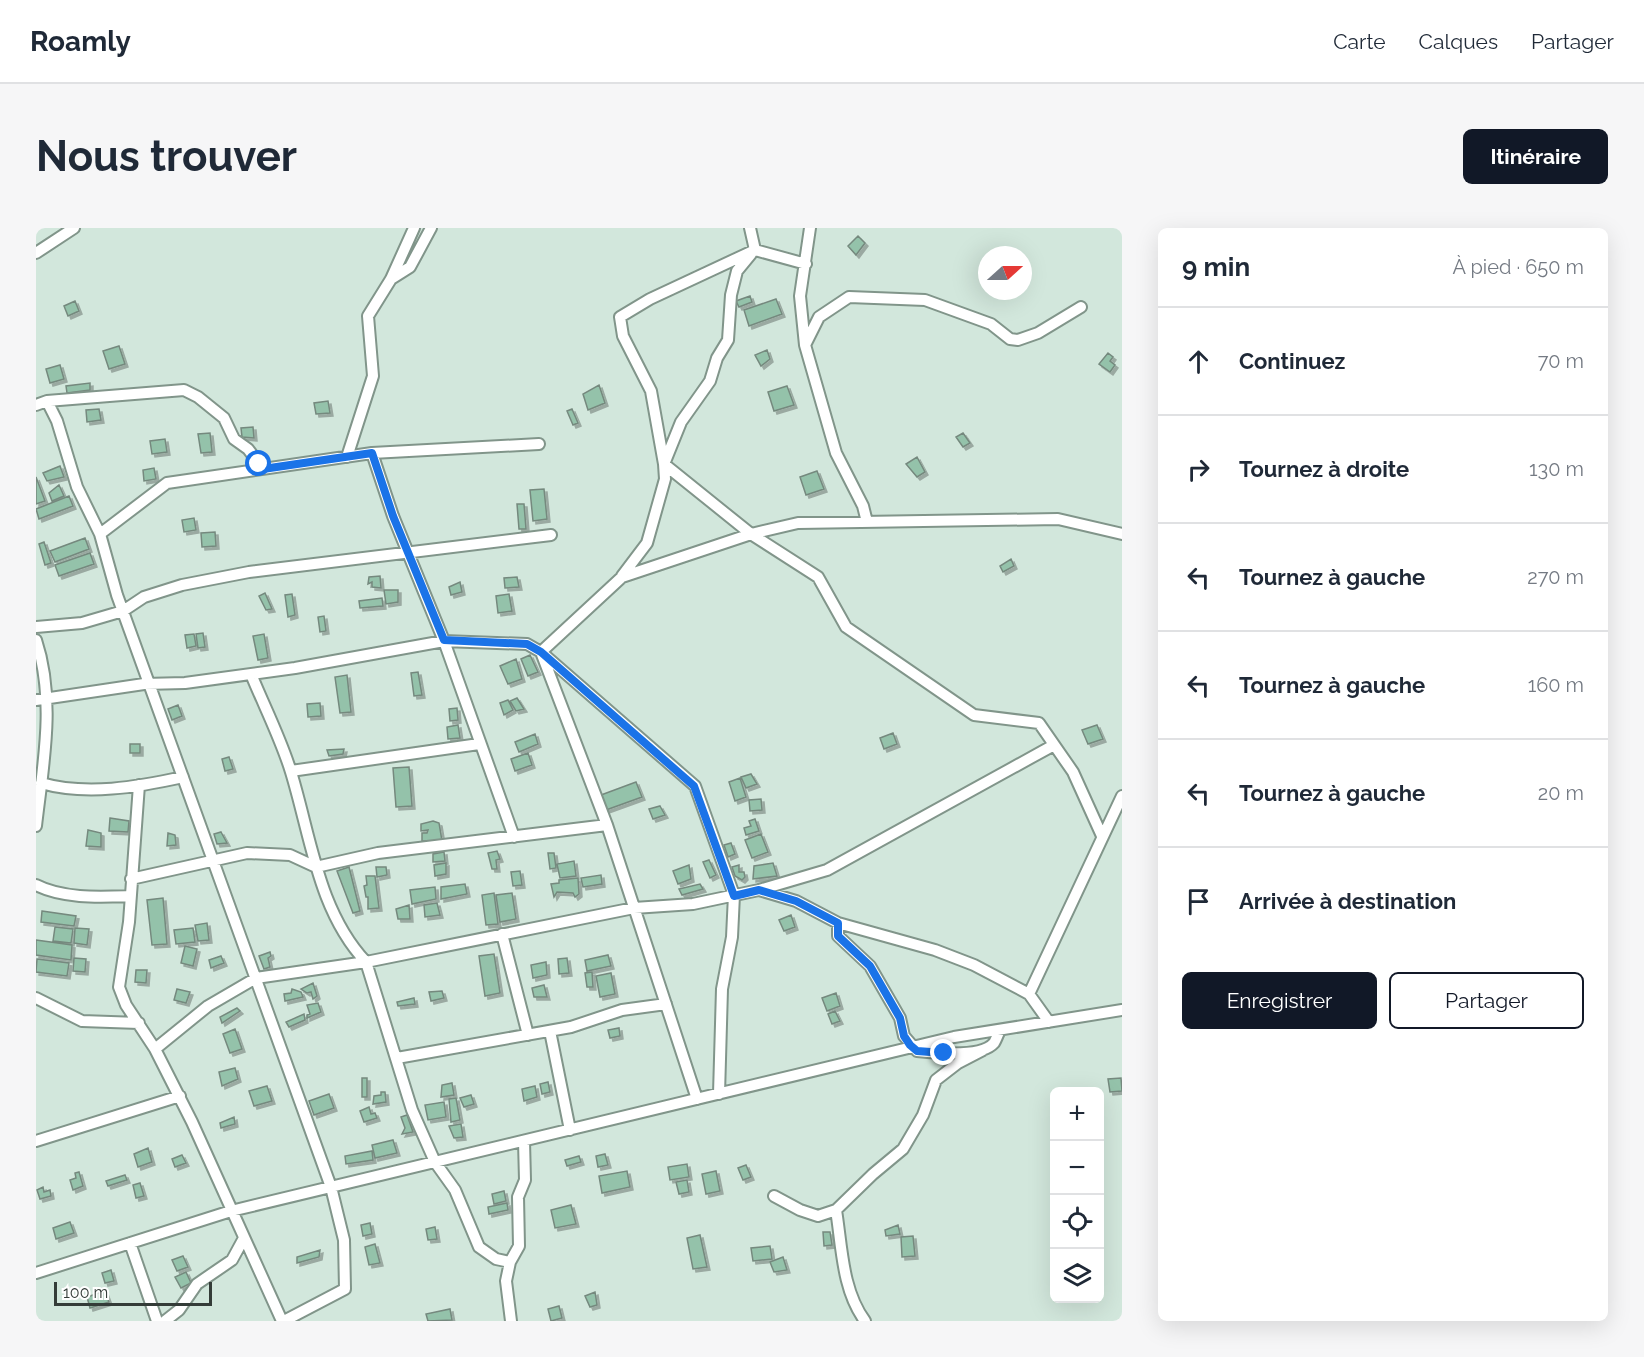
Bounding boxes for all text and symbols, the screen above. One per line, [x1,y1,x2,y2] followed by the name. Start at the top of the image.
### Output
[30,25,131,58] text: Roamly
[1333,29,1386,54] text: Carte
[1419,29,1498,54] text: Calques
[1531,29,1614,54] text: Partager
[1463,129,1608,184] button: Itinéraire
[36,132,297,181] text: Nous trouver
[978,246,1032,300] north arrow
[1182,252,1250,282] text: 9 min
[1452,255,1584,279] text: À pied · 650 m
[1182,345,1215,378] icon: ahead
[1239,348,1345,374] text: Continuez
[1538,349,1584,373] text: 70 m
[245,450,271,476] route start
[1182,453,1215,486] icon: right
[1239,456,1409,482] text: Tournez à droite
[1529,457,1584,481] text: 130 m
[1182,561,1215,594] icon: left
[1239,564,1425,590] text: Tournez à gauche
[1527,565,1584,589] text: 270 m
[1182,669,1215,702] icon: left
[1239,672,1425,698] text: Tournez à gauche
[1528,673,1584,697] text: 160 m
[1182,777,1215,810] icon: left
[1239,780,1425,806] text: Tournez à gauche
[1538,781,1584,805] text: 20 m
[1182,885,1215,918] icon: arrive
[1239,888,1456,914] text: Arrivée à destination
[1182,972,1377,1029] button: Enregistrer
[1389,972,1584,1029] button: Partager
[930,1039,956,1065] route end
[1050,1087,1104,1303] map controls
[1050,1087,1104,1141] button: +
[1050,1141,1104,1195] button: −
[1050,1195,1104,1249] button: locate
[1050,1249,1104,1303] button: layers
[54,1279,212,1306] scale bar
[63,1283,108,1302] text: 100 m

